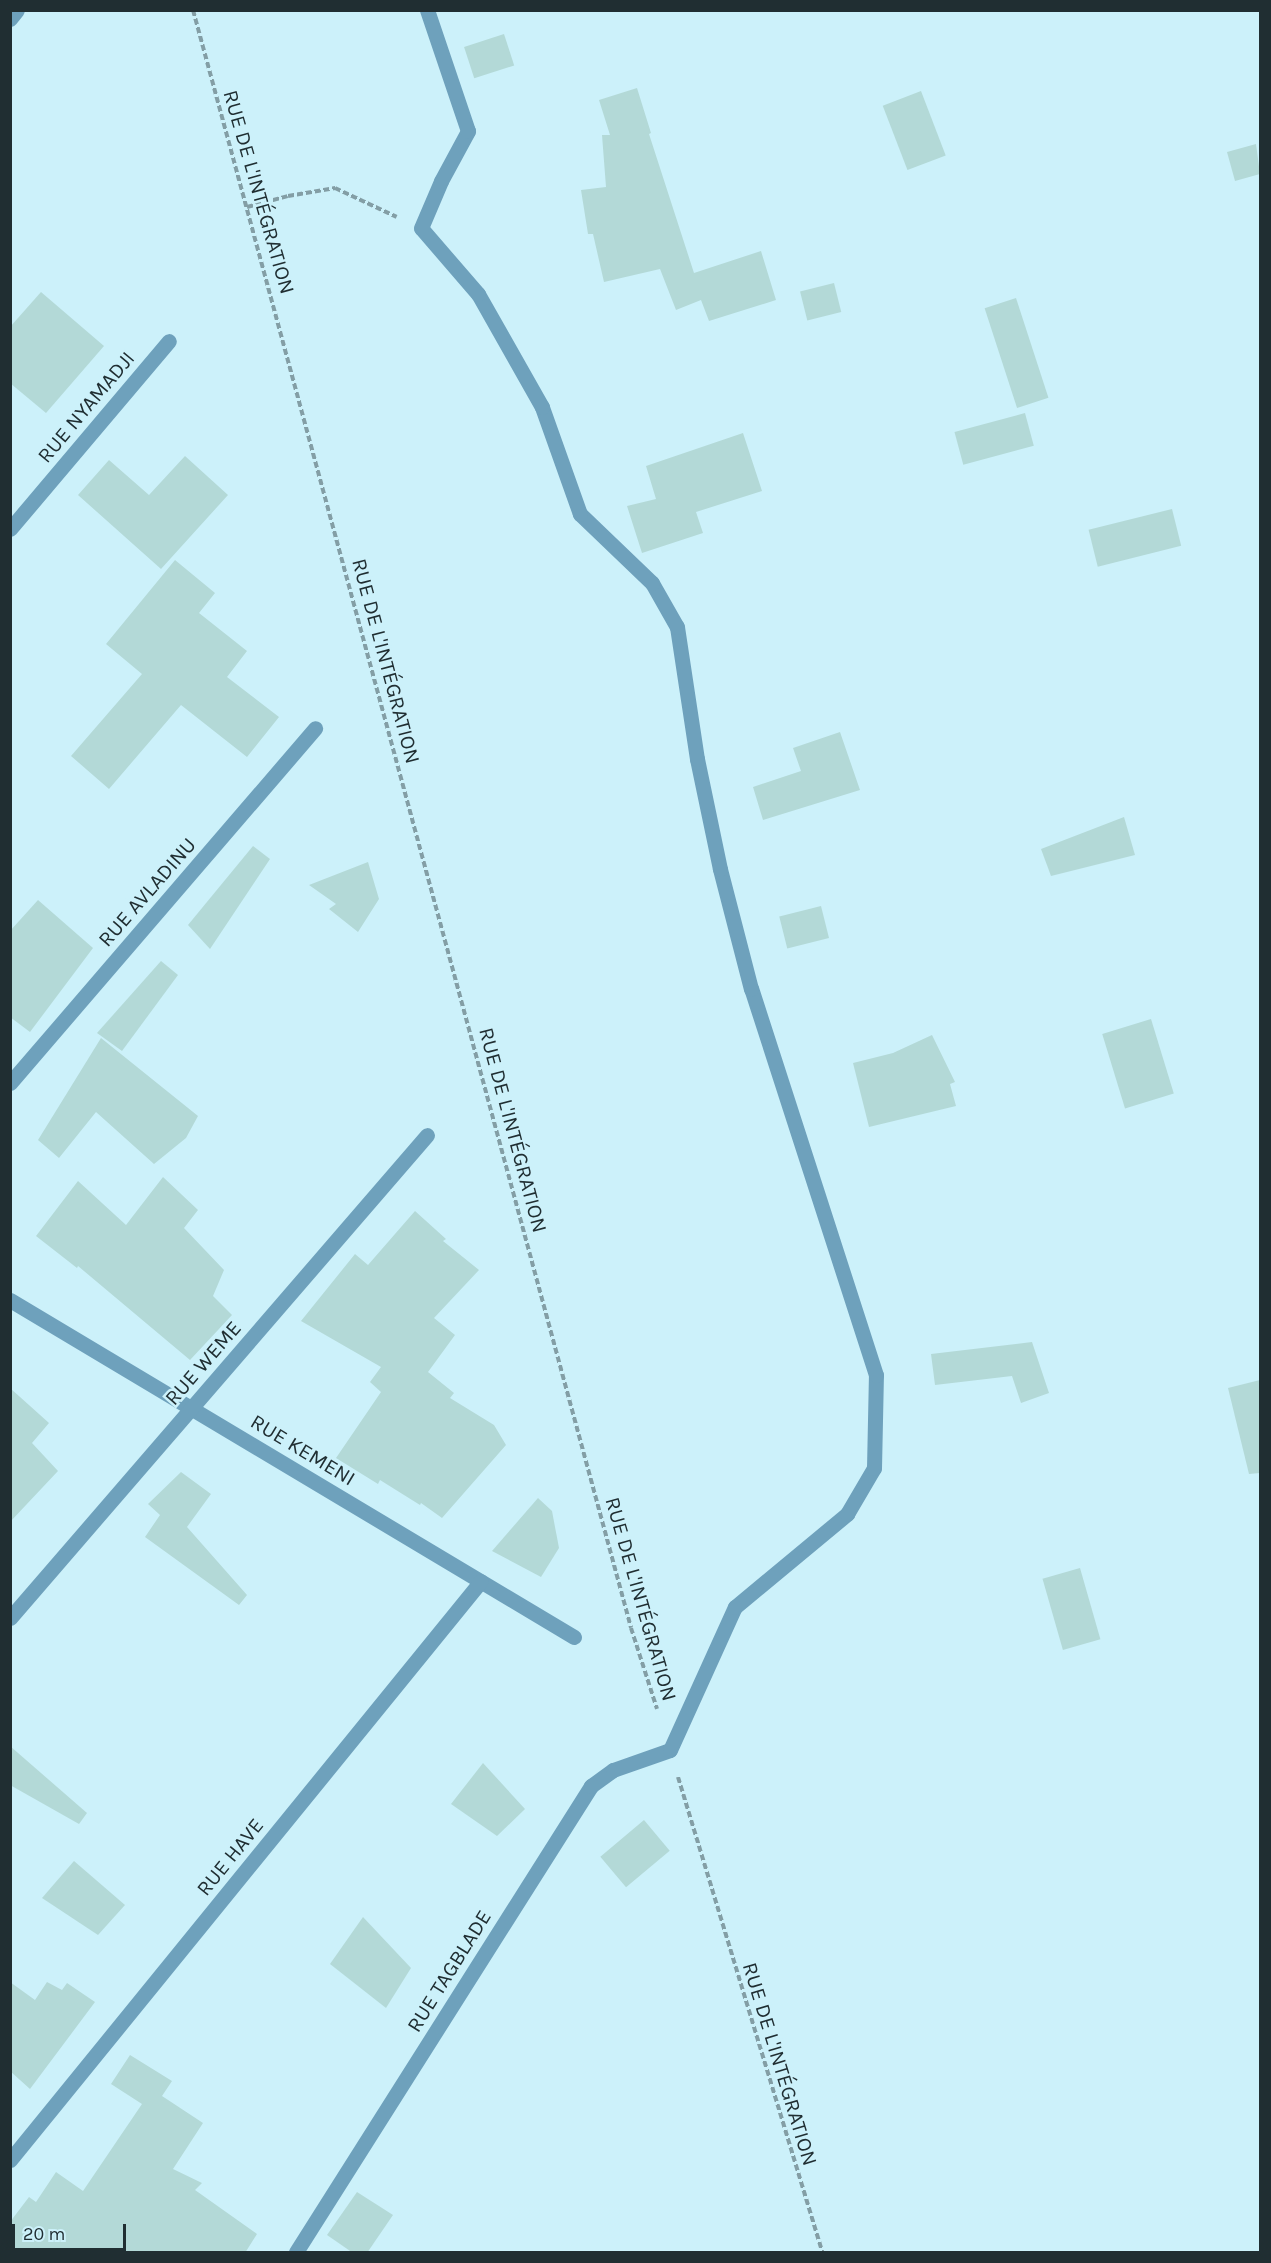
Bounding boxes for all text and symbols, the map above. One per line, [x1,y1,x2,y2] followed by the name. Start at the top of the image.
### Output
[218,87,300,297] street label: RUE DE L'INTÉGRATION
[32,346,140,468] street label: RUE NYAMADJI
[347,556,425,766] street label: RUE DE L'INTÉGRATION
[93,832,201,952] street label: RUE AVLADINU
[474,1025,552,1235] street label: RUE DE L'INTÉGRATION
[160,1316,246,1410] street label: RUE WEME
[246,1409,360,1491] street label: RUE KEMENI
[600,1494,682,1704] street label: RUE DE L'INTÉGRATION
[191,1813,269,1901] street label: RUE HAVE
[401,1905,497,2037] street label: RUE TAGBLADE
[737,1959,823,2169] street label: RUE DE L'INTÉGRATION
[15,2212,129,2250] scale bar
[23,2223,65,2245] text: 20 m

